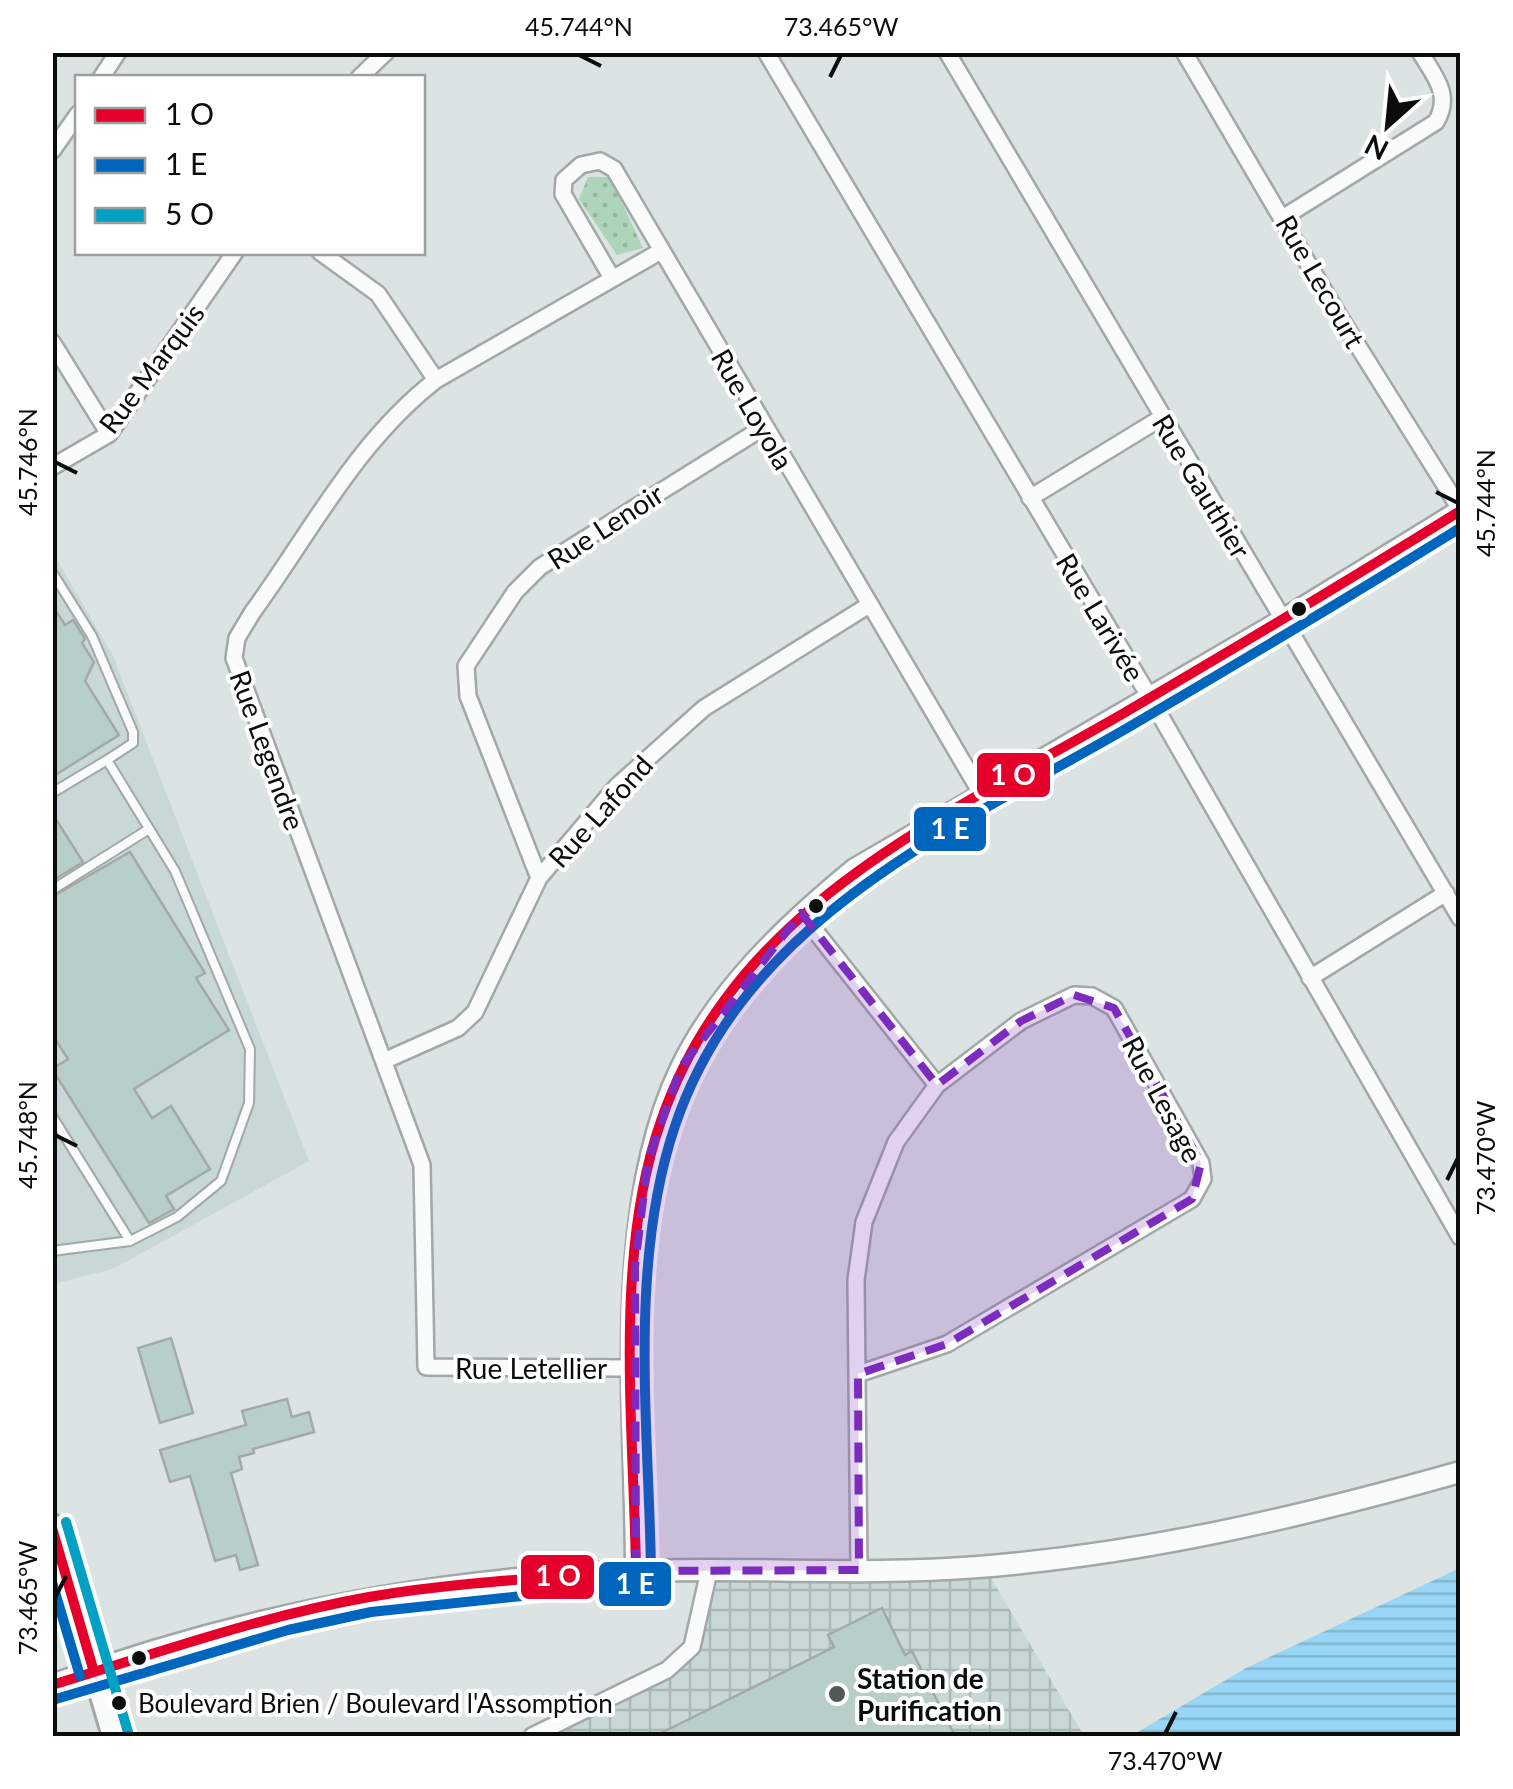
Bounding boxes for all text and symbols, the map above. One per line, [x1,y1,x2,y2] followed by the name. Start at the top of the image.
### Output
[525,11,633,41] text: 45.744°N
[784,11,898,41] text: 73.465°W
[75,75,425,255] legend
[1338,75,1438,175] north arrow
[165,95,214,131] text: 1 O
[1359,128,1394,168] text: N
[165,145,207,181] text: 1 E
[165,195,214,231] text: 5 O
[1269,209,1373,353] street label: Rue Lecourt
[91,296,211,440] street label: Rue Marquis
[705,343,801,475] street label: Rue Loyola
[12,408,42,516] text: 45.746°N
[1146,408,1258,564] street label: Rue Gauthier
[1470,449,1500,557] text: 45.744°N
[541,476,669,576] street label: Rue Lenoir
[1050,547,1152,687] street label: Rue Larivée
[1289,599,1309,619] unlabelled marker
[223,665,313,835] street label: Rue Legendre
[541,748,659,874] street label: Rue Lafond
[975,751,1052,799] line badge: 1 O
[990,757,1036,791] text: 1 O
[912,805,988,853] line badge: 1 E
[930,811,970,845] text: 1 E
[806,896,826,916] unlabelled marker
[1116,1030,1210,1168] street label: Rue Lesage
[12,1081,42,1189] text: 45.748°N
[1470,1101,1500,1215] text: 73.470°W
[455,1351,607,1385] street label: Rue Letellier
[12,1541,42,1655] text: 73.465°W
[519,1553,596,1601] line badge: 1 O
[535,1558,581,1592] text: 1 O
[597,1560,673,1608] line badge: 1 E
[615,1566,655,1600] text: 1 E
[129,1648,149,1668] unlabelled marker
[857,1661,1002,1727] place label: Station de Purification
[826,1683,848,1705] marker: Station de Purification
[138,1687,613,1719] place label: Boulevard Brien / Boulevard l'Assomption
[109,1693,129,1713] marker: Boulevard Brien / Boulevard l'Assomption
[1108,1745,1222,1775] text: 73.470°W

